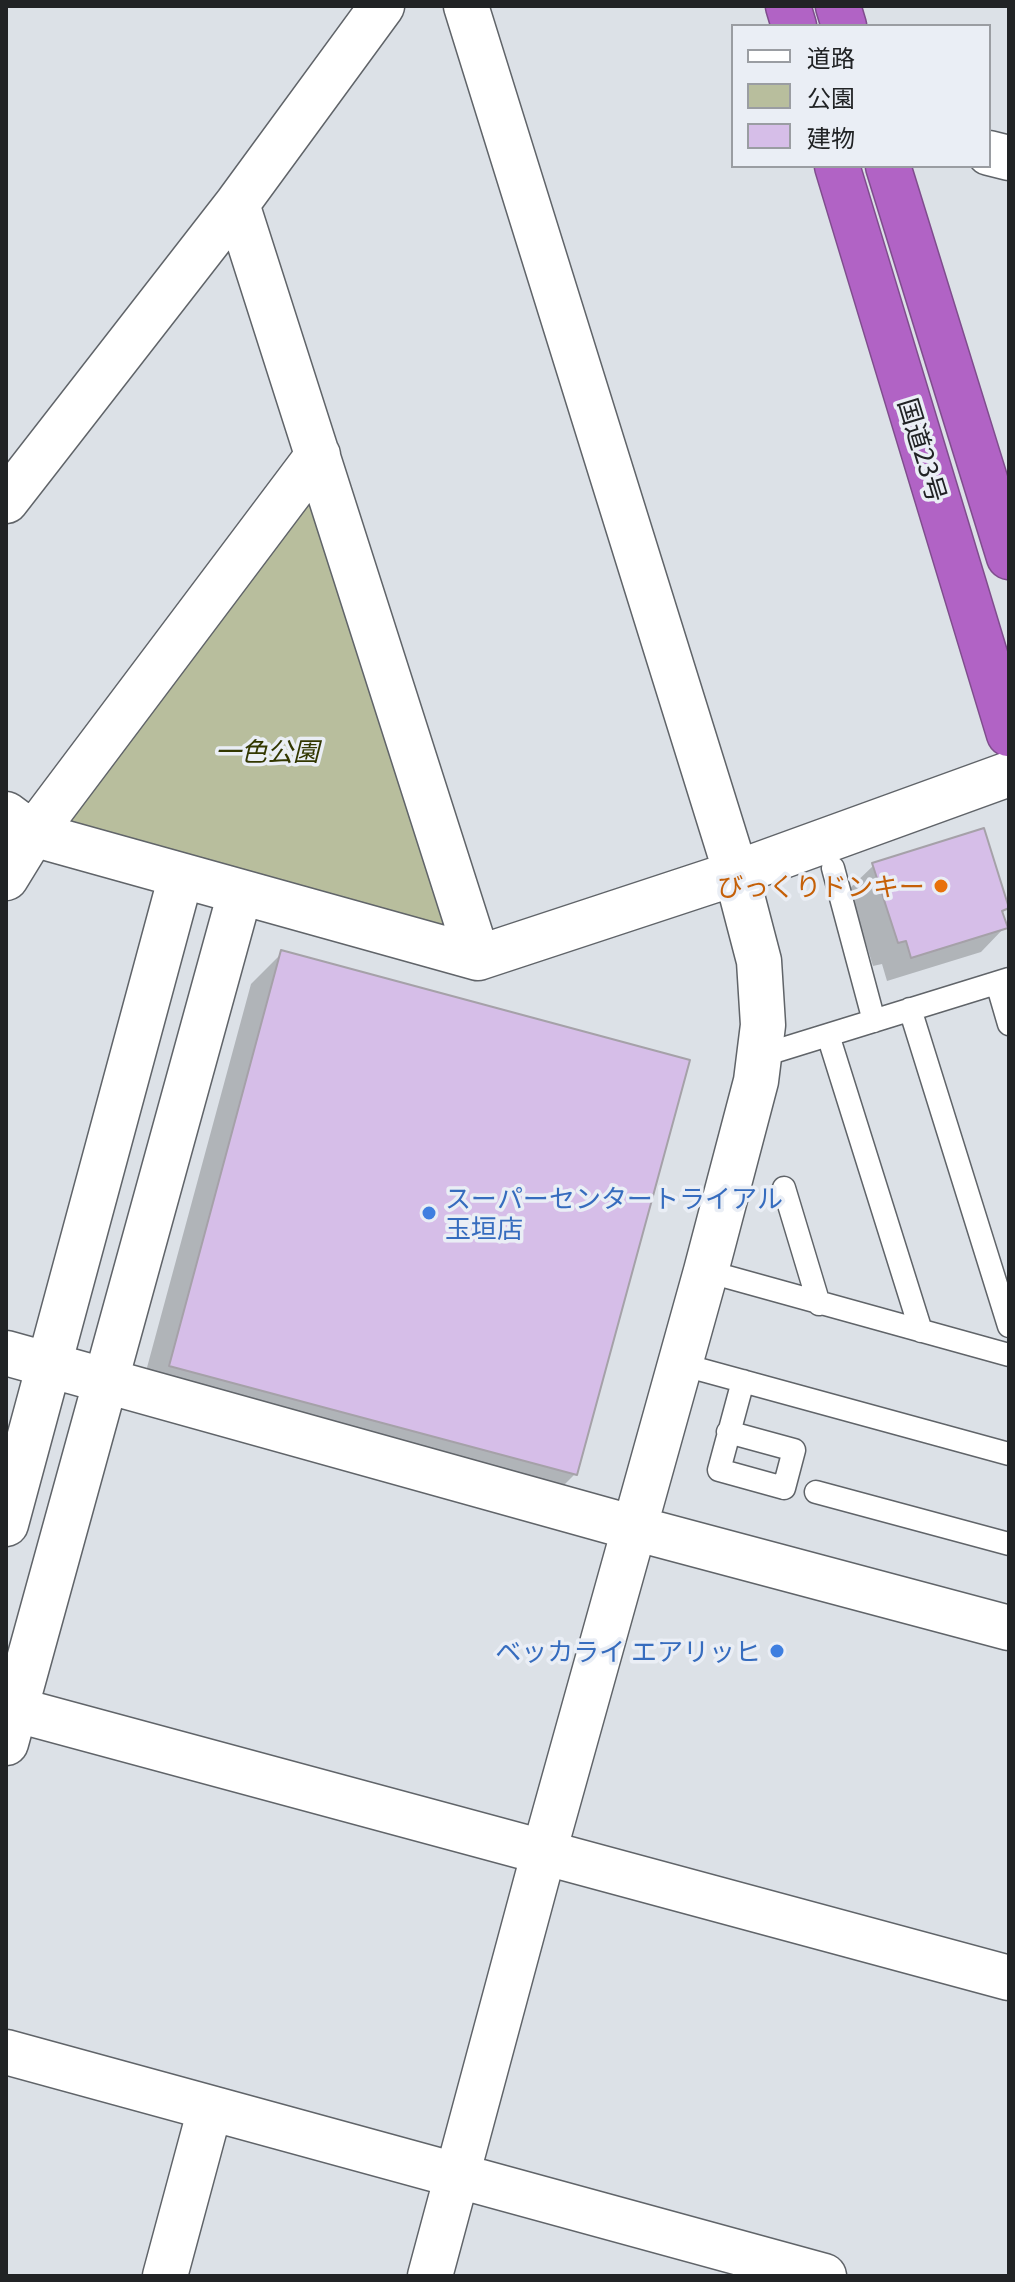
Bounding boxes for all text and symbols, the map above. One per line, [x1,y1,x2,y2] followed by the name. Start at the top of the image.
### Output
[731,24,991,168] legend
[807,39,855,74] text: 道路
[807,79,855,114] text: 公園
[807,119,855,154] text: 建物
[892,394,954,506] street label: 国道23号
[215,735,319,767] park label: 一色公園
[717,870,925,902] place label: びっくりドンキー
[932,877,950,895] marker: びっくりドンキー
[445,1182,783,1244] place label: スーパーセンタートライアル 玉垣店
[420,1204,438,1222] marker: スーパーセンタートライアル 玉垣店
[495,1635,761,1667] place label: ベッカライ エアリッヒ
[768,1642,786,1660] marker: ベッカライ エアリッヒ

